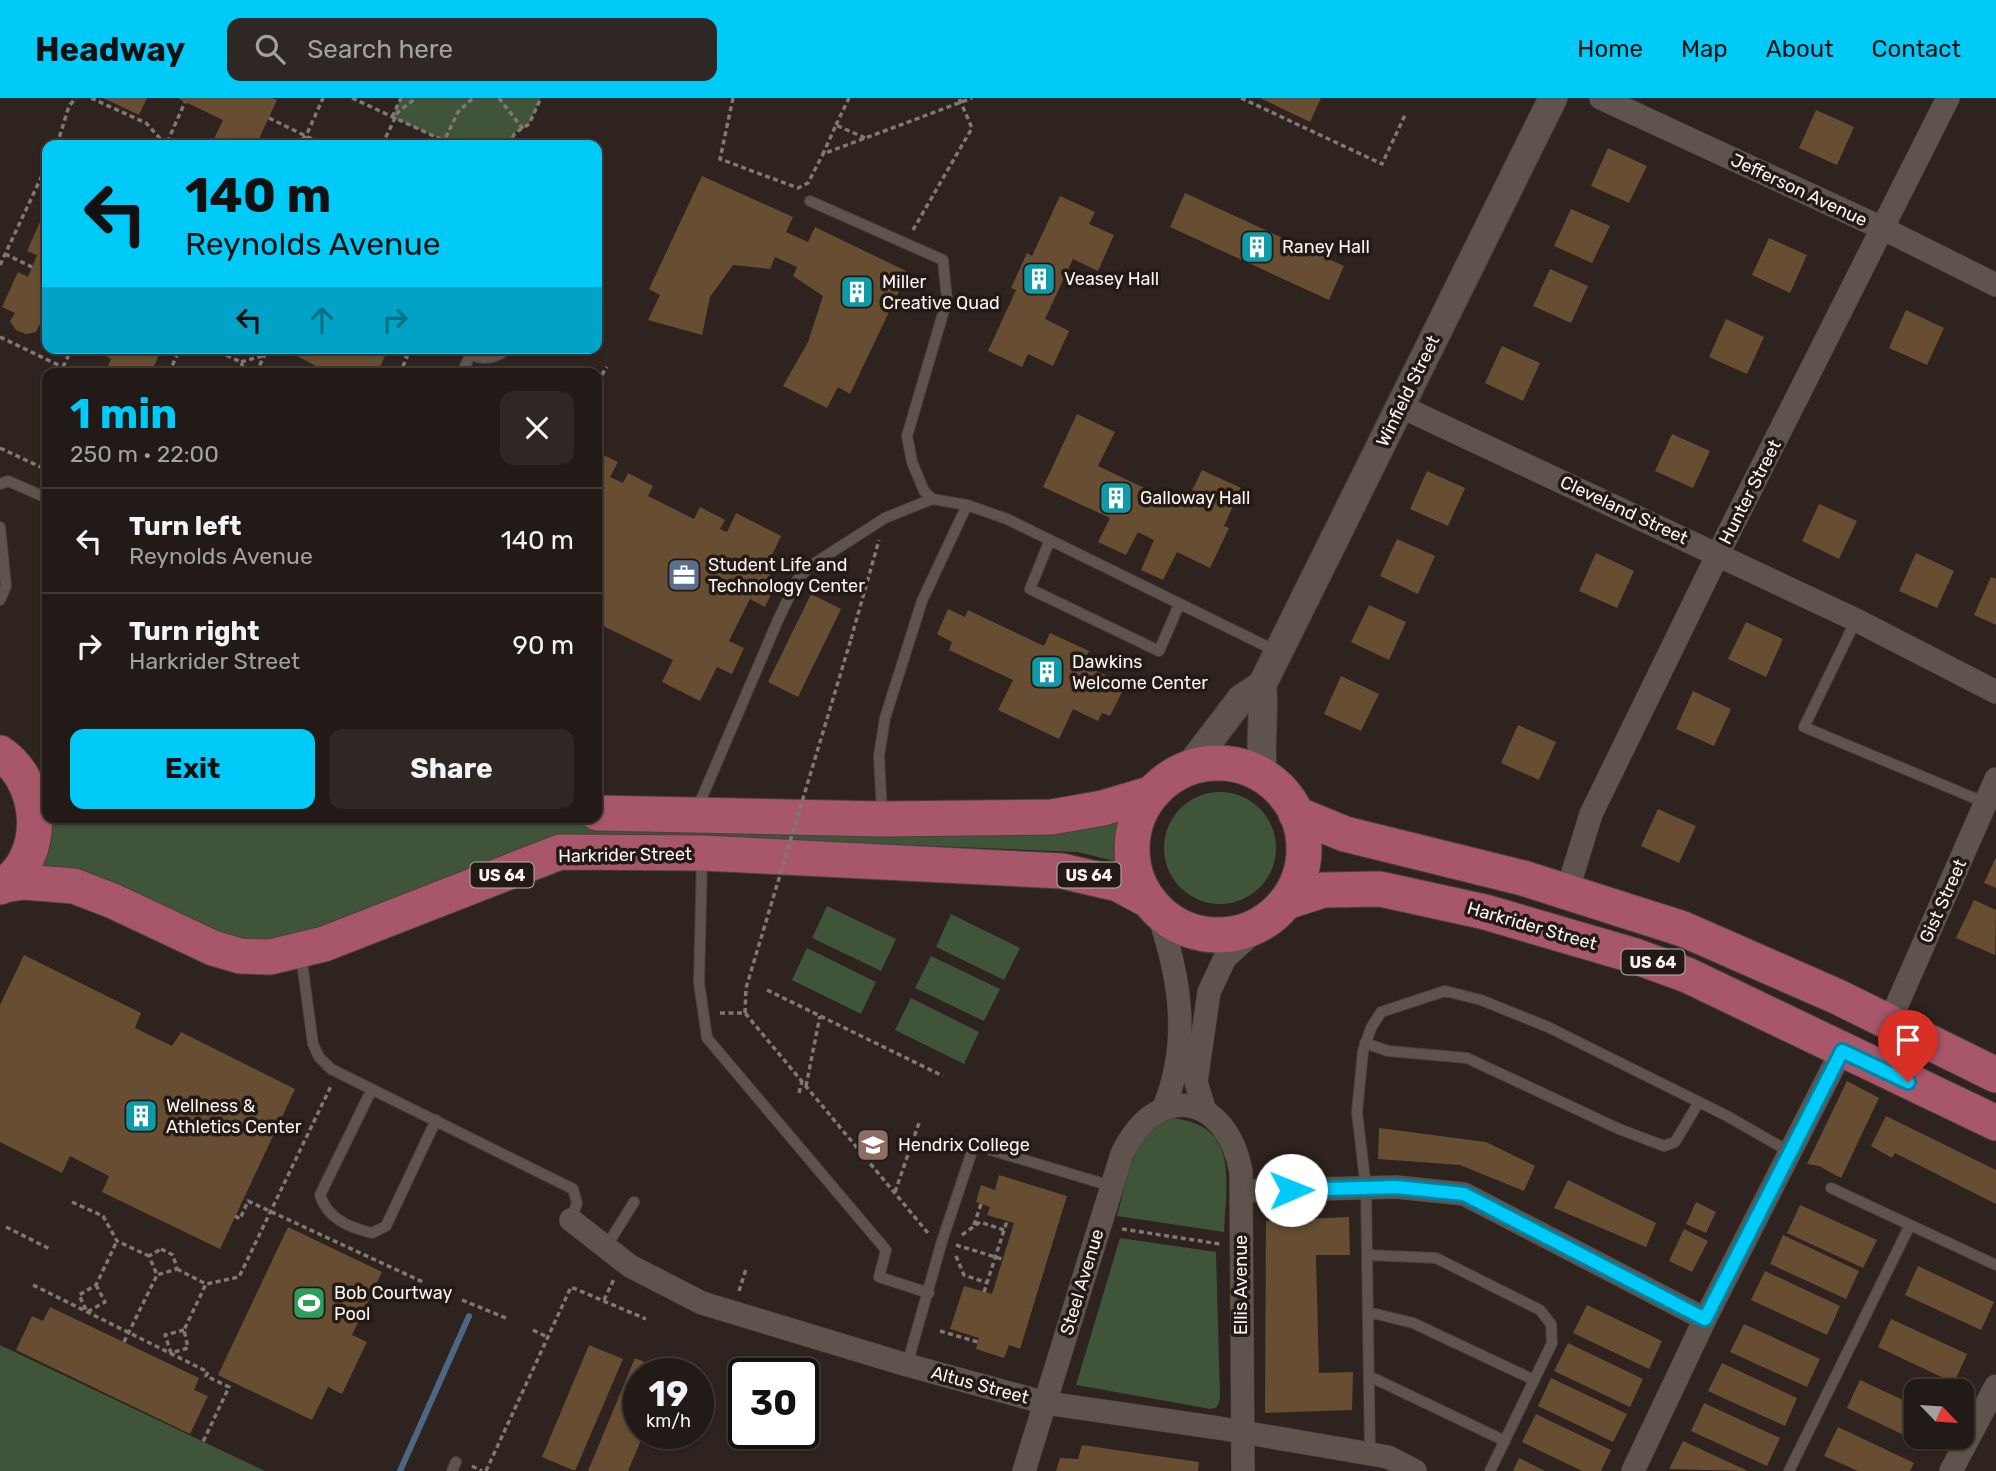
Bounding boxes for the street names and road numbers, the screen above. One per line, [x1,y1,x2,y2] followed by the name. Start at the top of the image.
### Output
[1727,149,1871,231] street label: Jefferson Avenue
[1372,332,1444,450] street label: Winfield Street
[1714,436,1786,548] street label: Hunter Street
[1557,471,1691,549] street label: Cleveland Street
[558,843,692,867] street label: Harkrider Street
[1915,856,1971,946] street label: Gist Street
[470,862,534,888] road number: US 64
[1058,862,1120,888] road number: US 64
[1465,897,1599,955] street label: Harkrider Street
[1622,950,1684,974] road number: US 64
[1055,1226,1109,1338] street label: Steel Avenue
[1230,1235,1252,1335] street label: Ellis Avenue
[929,1361,1031,1409] street label: Altus Street

